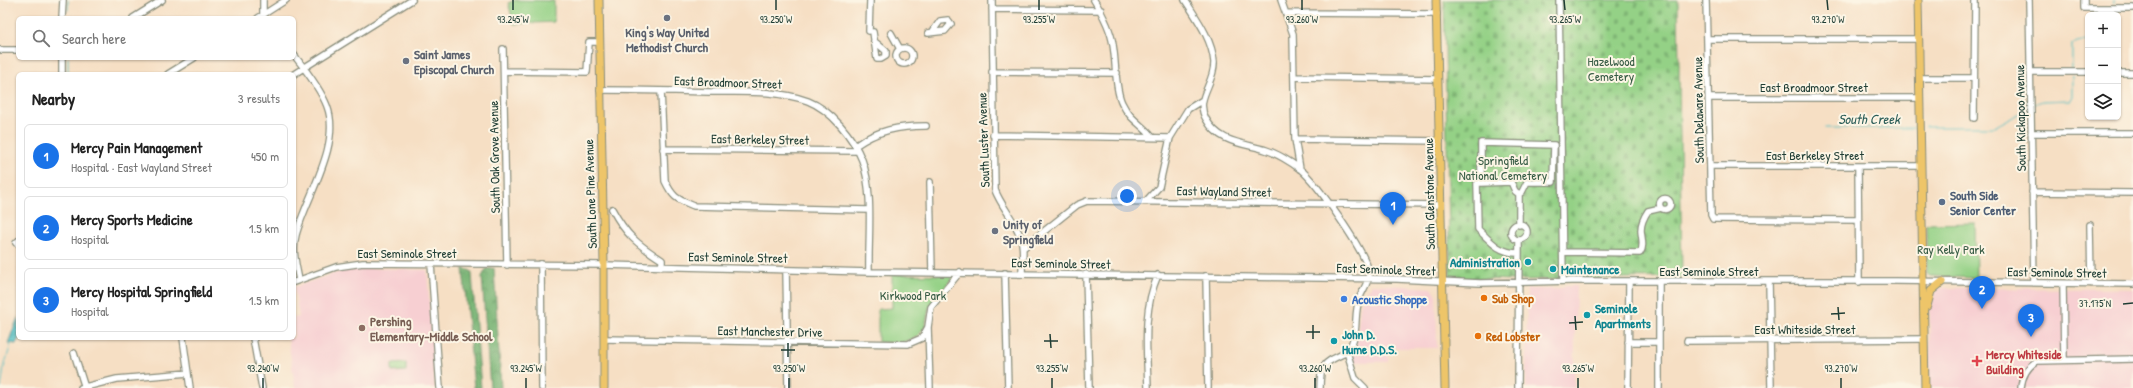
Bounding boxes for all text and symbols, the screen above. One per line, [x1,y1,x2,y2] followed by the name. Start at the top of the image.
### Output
[2085,12,2121,120] map controls
[2085,12,2121,48] button: +
[497,13,530,26] text: 93.245°W
[662,13,672,23] marker: King's Way United Methodist Church
[760,13,793,26] text: 93.250°W
[1023,13,1056,26] text: 93.255°W
[1286,13,1319,26] text: 93.260°W
[1549,13,1582,26] text: 93.265°W
[1812,13,1845,26] text: 93.270°W
[16,16,296,60] search box
[625,23,710,56] place label: King's Way United Methodist Church
[30,27,52,49] icon: search
[62,28,126,49] text: Search here
[414,45,494,79] place label: Saint James Episcopal Church
[2085,48,2121,84] button: −
[1588,52,1635,85] park label: Hazelwood Cemetery
[401,56,411,66] marker: Saint James Episcopal Church
[1688,57,1708,163] street label: South Delaware Avenue
[2010,65,2030,171] street label: South Kickapoo Avenue
[674,71,783,93] street label: East Broadmoor Street
[1760,78,1868,96] street label: East Broadmoor Street
[2085,84,2121,120] button: layers
[32,87,75,110] text: Nearby
[238,89,280,107] text: 3 results
[972,92,994,188] street label: South Luster Avenue
[484,100,504,214] street label: South Oak Grove Avenue
[1838,109,1901,128] water label: South Creek
[711,129,810,149] street label: East Berkeley Street
[71,137,202,158] text: Mercy Pain Management
[1419,138,1439,250] street label: South Glenstone Avenue
[579,139,601,249] street label: South Lone Pine Avenue
[1766,146,1865,164] street label: East Berkeley Street
[44,147,48,165] text: 1
[251,147,279,165] text: 450 m
[1459,151,1548,184] park label: Springfield National Cemetery
[71,158,212,176] text: Hospital · East Wayland Street
[1177,181,1272,201] street label: East Wayland Street
[1117,186,1137,206] your location
[1950,186,2017,219] place label: South Side Senior Center
[1380,192,1406,225] pin: 1
[1937,197,1947,207] marker: South Side Senior Center
[71,209,193,230] text: Mercy Sports Medicine
[1003,215,1054,249] place label: Unity of Springfield
[43,219,49,237] text: 2
[249,219,279,237] text: 1.5 km
[990,226,1000,236] marker: Unity of Springfield
[71,230,109,248] text: Hospital
[1917,240,1985,258] park label: Ray Kelly Park
[357,244,457,262] street label: East Seminole Street
[688,247,788,267] street label: East Seminole Street
[1011,253,1111,273] street label: East Seminole Street
[1450,253,1520,271] place label: Administration
[1523,257,1533,267] marker: Administration
[1336,258,1436,280] street label: East Seminole Street
[1561,260,1620,278] place label: Maintenance
[1659,262,1759,280] street label: East Seminole Street
[2007,262,2107,282] street label: East Seminole Street
[1548,264,1558,274] marker: Maintenance
[1969,276,1995,309] pin: 2
[71,281,212,302] text: Mercy Hospital Springfield
[880,286,947,304] park label: Kirkwood Park
[1492,289,1534,308] place label: Sub Shop
[1352,290,1428,309] place label: Acoustic Shoppe
[43,291,49,309] text: 3
[249,291,279,309] text: 1.5 km
[1479,293,1489,303] marker: Sub Shop
[1339,294,1349,304] marker: Acoustic Shoppe
[2079,297,2111,310] text: 37.175°N
[1595,299,1651,333] place label: Seminole Apartments
[71,302,109,320] text: Hospital
[2018,304,2044,337] pin: 3
[1582,310,1592,320] marker: Seminole Apartments
[370,312,493,346] place label: Pershing Elementary-Middle School
[1755,320,1856,338] street label: East Whiteside Street
[717,321,823,341] street label: East Manchester Drive
[357,323,367,333] marker: Pershing Elementary-Middle School
[1342,325,1397,358] place label: John D. Hume D.D.S.
[1486,327,1541,345] place label: Red Lobster
[1473,331,1483,341] marker: Red Lobster
[1329,336,1339,346] marker: John D. Hume D.D.S.
[1986,345,2062,379] place label: Mercy Whiteside Building
[1971,355,1983,367] marker: Mercy Whiteside Building
[247,362,280,375] text: 93.240°W
[510,362,543,375] text: 93.245°W
[773,362,806,375] text: 93.250°W
[1036,362,1069,375] text: 93.255°W
[1299,362,1332,375] text: 93.260°W
[1562,362,1595,375] text: 93.265°W
[1825,362,1858,375] text: 93.270°W

